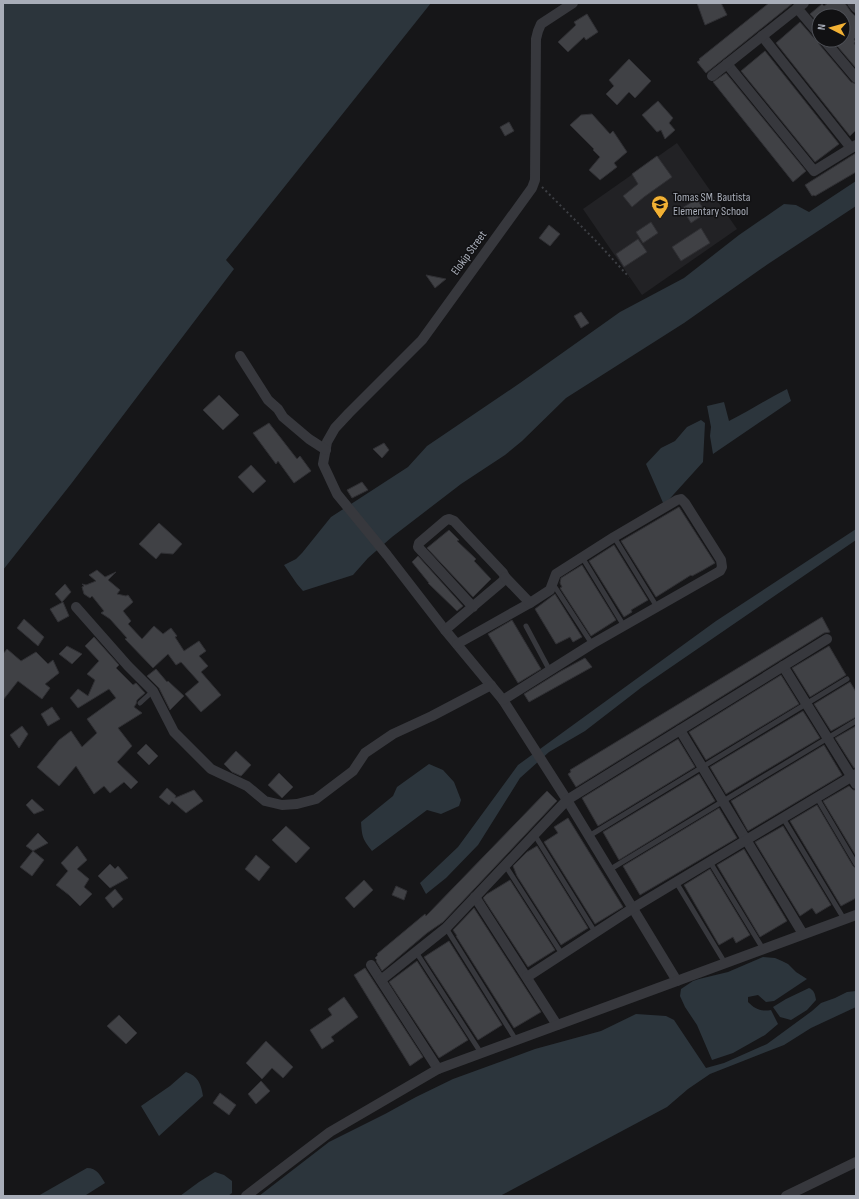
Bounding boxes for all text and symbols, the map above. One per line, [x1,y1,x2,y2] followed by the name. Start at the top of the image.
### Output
[811,8,851,48] north arrow
[815,23,828,31] text: N
[673,190,751,219] place label: Tomas SM. Bautista Elementary School
[650,194,670,219] school or university icon: Tomas SM. Bautista Elementary School
[448,228,490,278] street label: Elokip Street

